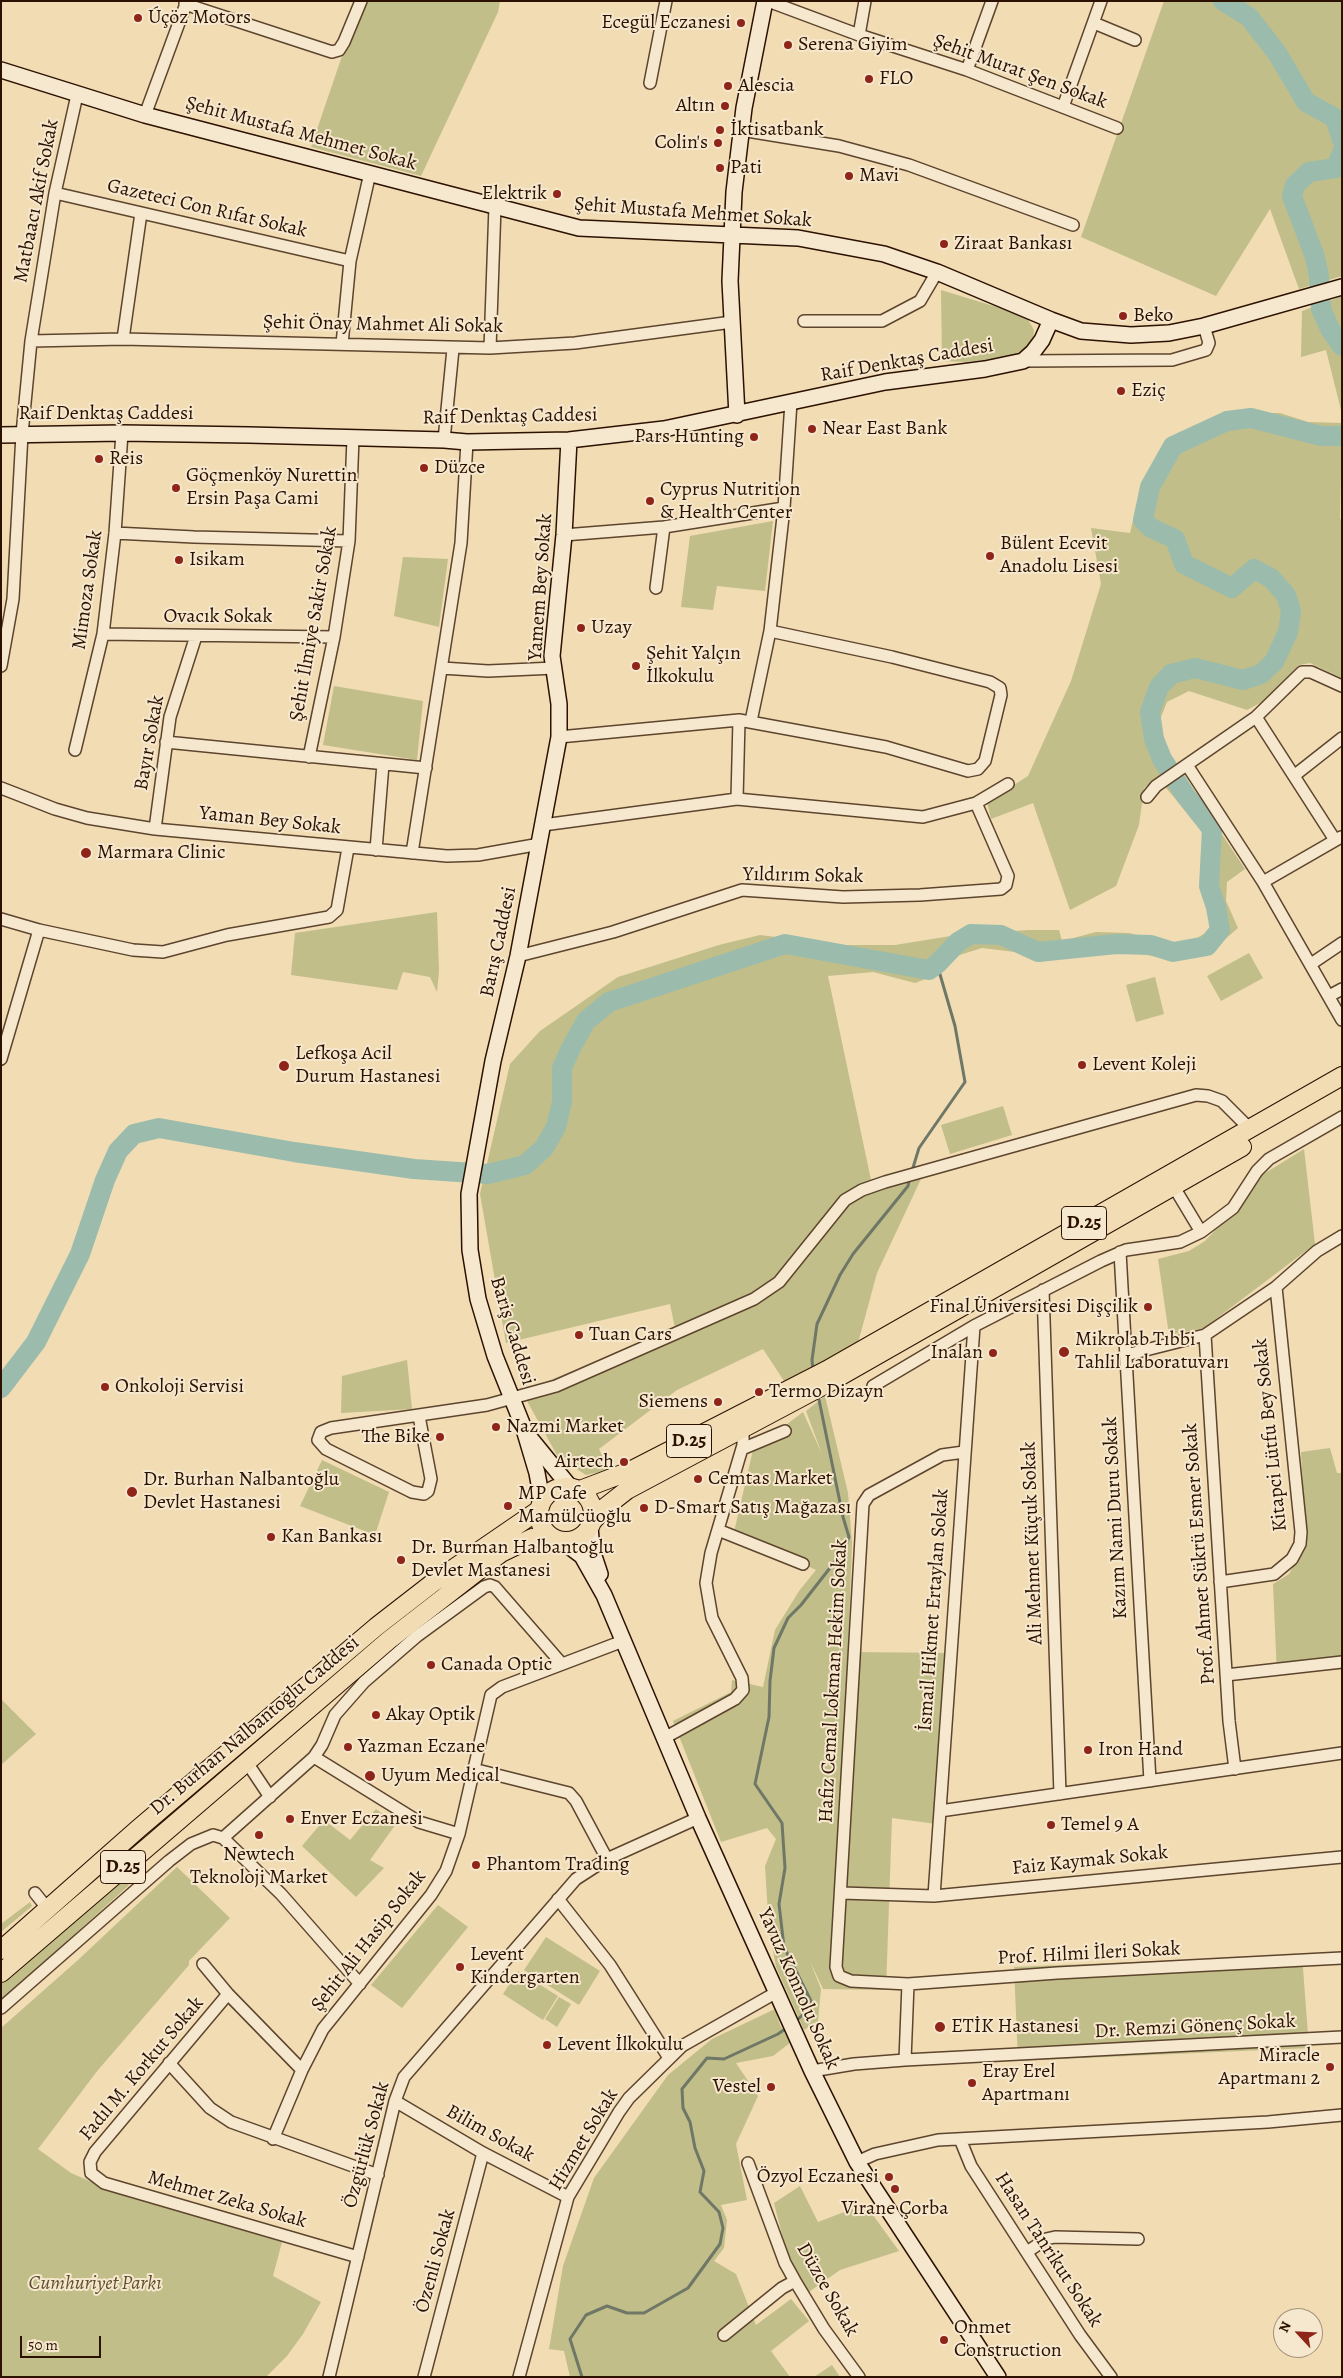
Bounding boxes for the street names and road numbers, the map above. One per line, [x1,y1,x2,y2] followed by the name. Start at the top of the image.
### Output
[930,29,1110,115] street label: Şehit Murat Şen Sokak
[183,92,419,176] street label: Şehit Mustafa Mehmet Sokak
[9,117,65,285] street label: Matbaacı Akif Sokak
[105,174,309,244] street label: Gazeteci Con Rıfat Sokak
[573,193,813,233] street label: Şehit Mustafa Mehmet Sokak
[263,311,503,339] street label: Şehit Önay Mahmet Ali Sokak
[819,334,995,388] street label: Raif Denktaş Caddesi
[18,402,194,426] street label: Raif Denktaş Caddesi
[422,403,598,431] street label: Raif Denktaş Caddesi
[524,513,558,661] street label: Yamem Bey Sokak
[285,525,343,723] street label: Şehit İlmiye Sakir Sokak
[68,529,108,651] street label: Mimoza Sokak
[164,605,272,629] street label: Ovacık Sokak
[130,694,170,792] street label: Bayır Sokak
[198,802,342,840] street label: Yaman Bey Sokak
[743,863,863,889] street label: Yıldırım Sokak
[476,884,522,1000] street label: Barış Caddesi
[1062,1206,1106,1240] road number: D.25
[484,1274,540,1388] street label: Bariş Caddesi
[1249,1337,1293,1533] street label: Kitapci Lütfu Bey Sokak
[1099,1416,1133,1620] street label: Kazım Nami Duru Sokak
[1179,1422,1221,1686] street label: Prof. Ahmet Sükrü Esmer Sokak
[666,1424,712,1458] road number: D.25
[1017,1441,1049,1645] street label: Ali Mehmet Küçuk Sokak
[914,1488,954,1732] street label: İsmail Hikmet Ertaylan Sokak
[815,1538,853,1824] street label: Hafiz Cemal Lokman Hekim Sokak
[145,1631,365,1821] street label: Dr. Burhan Nalbantoğlu Caddesi
[1011,1841,1169,1881] street label: Faiz Kaymak Sokak
[100,1850,146,1884] road number: D.25
[306,1865,432,2017] street label: Şehit Ali Hasip Sokak
[752,1905,844,2073] street label: Yavuz Konnolu Sokak
[997,1937,1181,1971] street label: Prof. Hilmi İleri Sokak
[75,1992,209,2146] street label: Fadıl M. Korkut Sokak
[1094,2010,1296,2044] street label: Dr. Remzi Gönenç Sokak
[339,2079,395,2211] street label: Özgürlük Sokak
[544,2085,624,2195] street label: Hizmet Sokak
[442,2100,538,2168] street label: Bilim Sokak
[145,2166,309,2234] street label: Mehmet Zeka Sokak
[989,2168,1107,2332] street label: Hasan Tanrikut Sokak
[411,2207,461,2315] street label: Özenli Sokak
[791,2239,863,2341] street label: Düzce Sokak

